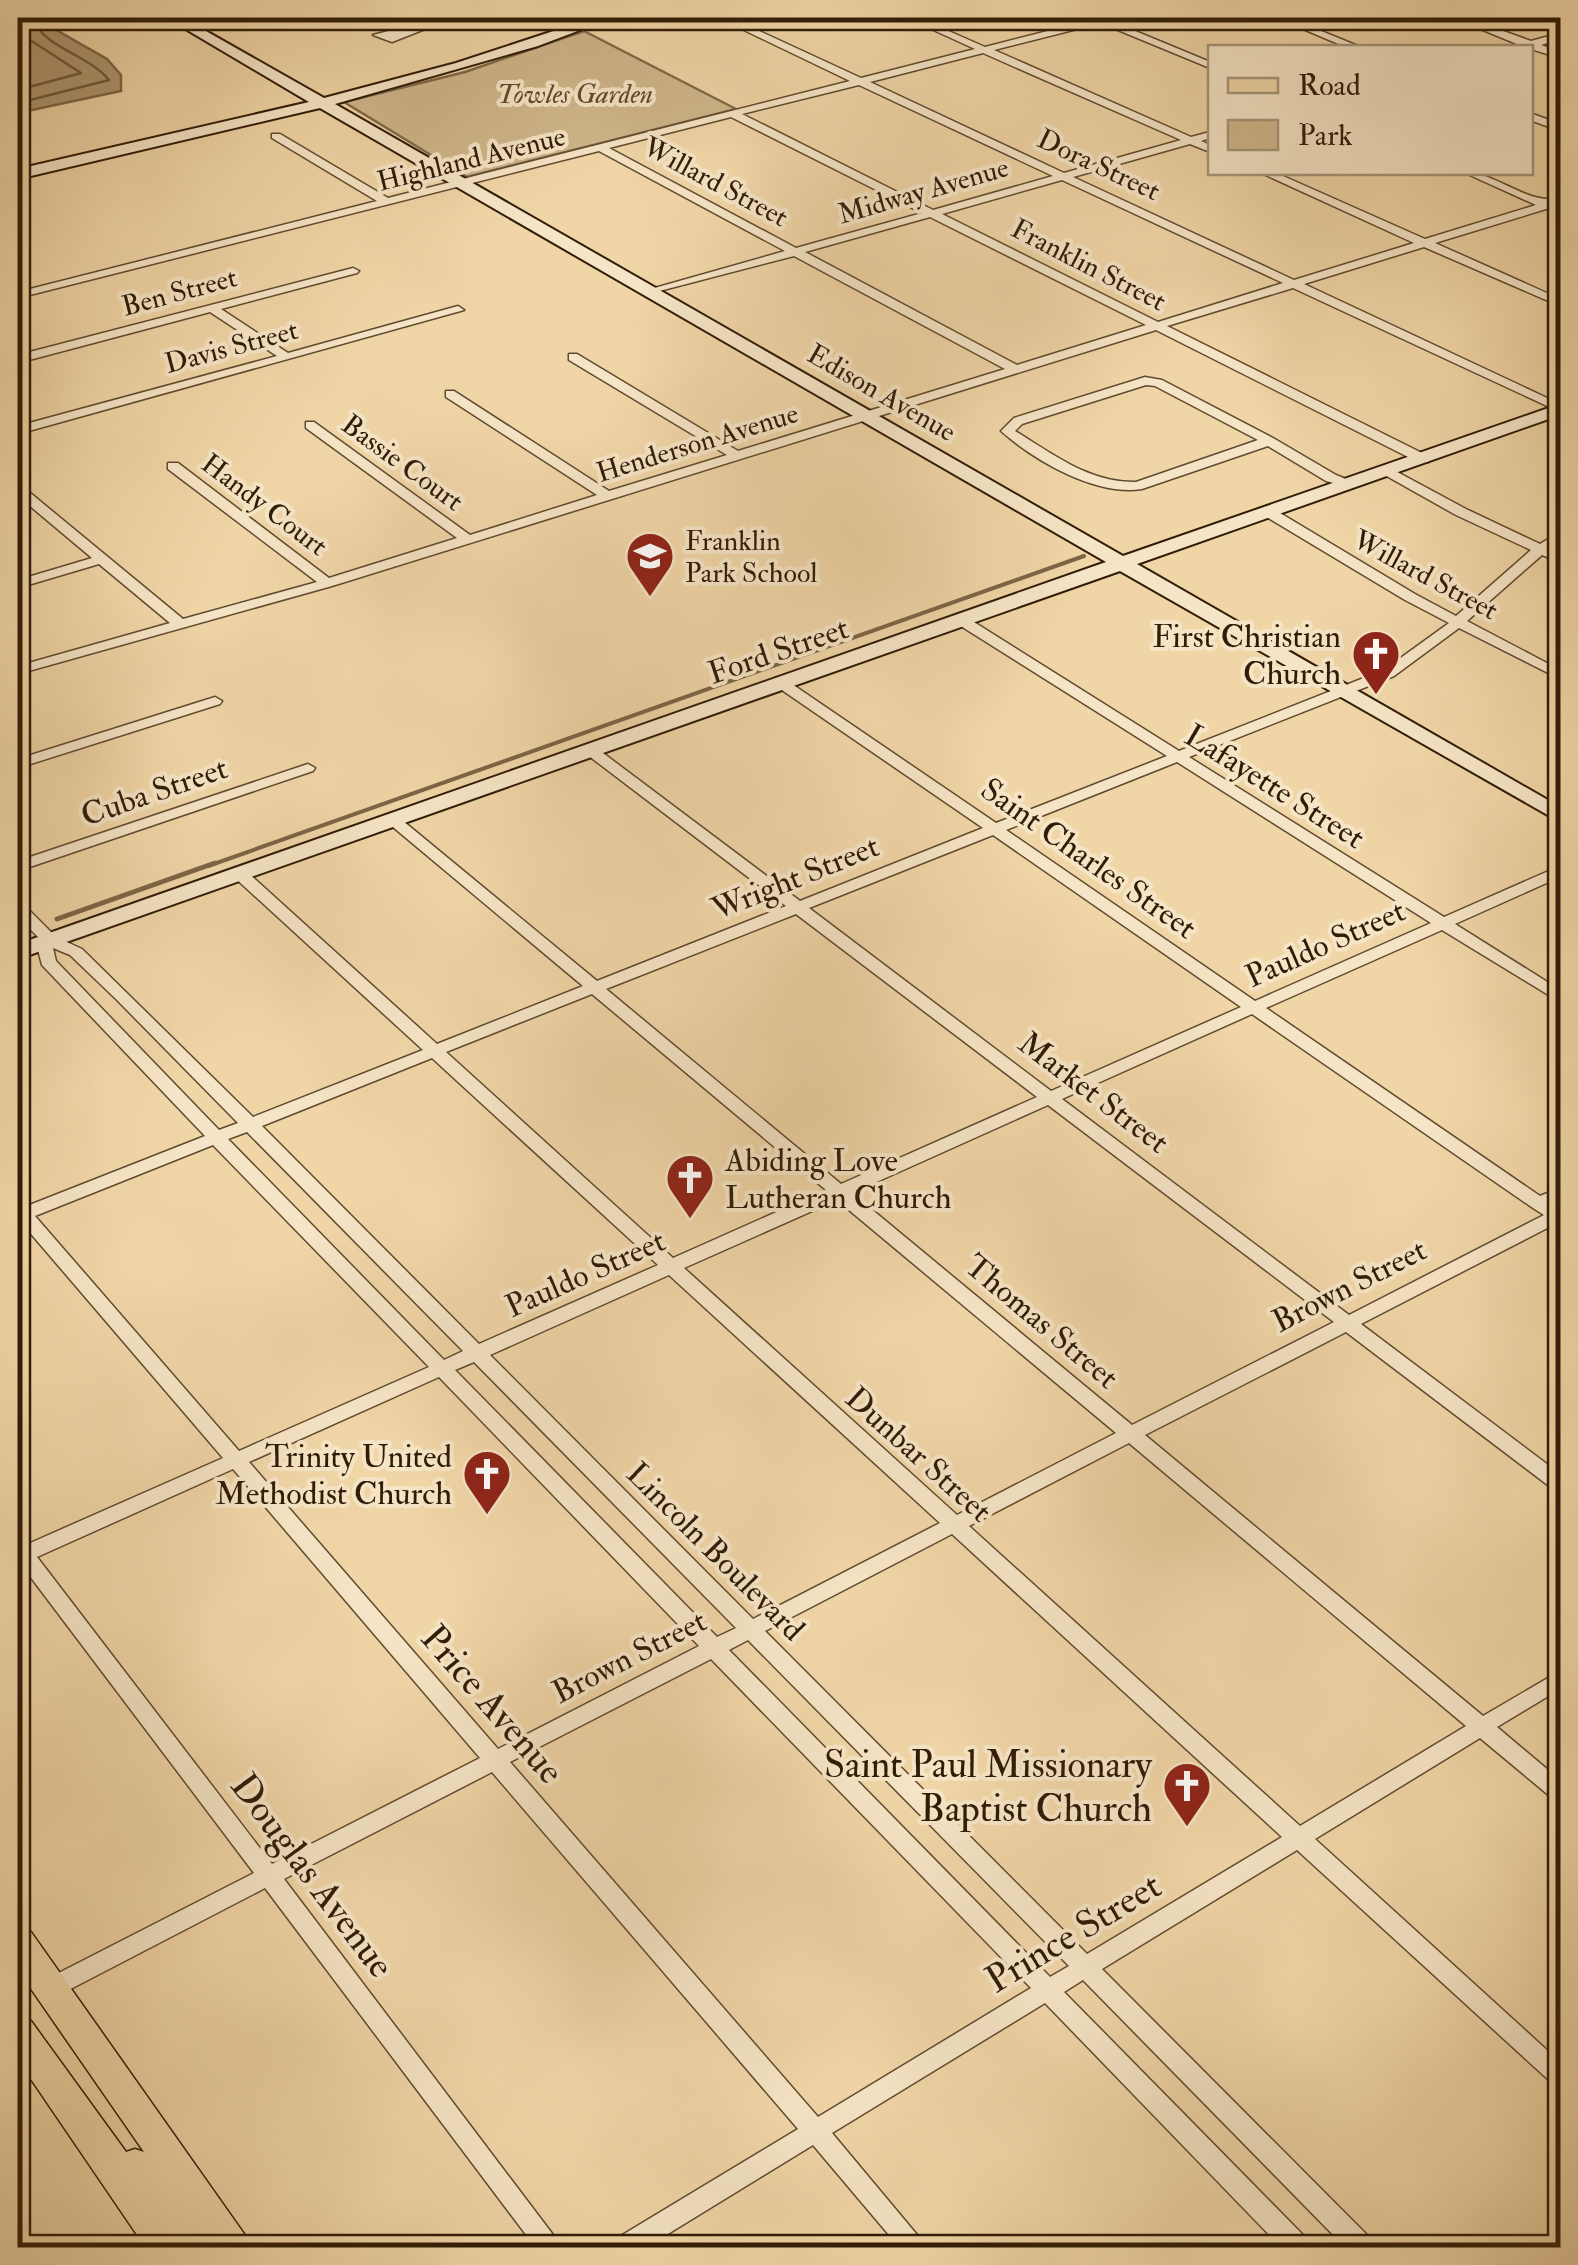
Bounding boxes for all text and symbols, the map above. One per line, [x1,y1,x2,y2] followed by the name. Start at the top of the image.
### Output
[1208,45,1533,175] legend
[1298,67,1361,104] text: Road
[497,77,653,112] park label: Towles Garden
[1298,117,1353,154] text: Park
[374,119,569,200] street label: Highland Avenue
[1031,122,1165,209] street label: Dora Street
[636,129,794,235] street label: Willard Street
[834,150,1013,232] street label: Midway Avenue
[1005,211,1172,319] street label: Franklin Street
[118,260,241,325] street label: Ben Street
[161,313,302,382] street label: Davis Street
[801,337,962,450] street label: Edison Avenue
[592,396,803,491] street label: Henderson Avenue
[334,407,470,519] street label: Bassie Court
[194,446,334,564] street label: Handy Court
[1346,522,1504,628] street label: Willard Street
[685,524,817,591] place label: Franklin Park School
[624,530,676,598] school or university icon: Franklin Park School
[703,608,854,694] street label: Ford Street
[1153,617,1341,694] place label: First Christian Church
[1350,628,1402,696] church icon: First Christian Church
[1177,716,1372,858] street label: Lafayette Street
[76,748,233,836] street label: Cuba Street
[973,769,1204,948] street label: Saint Charles Street
[705,826,885,930] street label: Wright Street
[1239,891,1412,997] street label: Pauldo Street
[1010,1023,1177,1162] street label: Market Street
[724,1141,952,1218] place label: Abiding Love Lutheran Church
[664,1152,716,1220] church icon: Abiding Love Lutheran Church
[499,1221,672,1327] street label: Pauldo Street
[1266,1230,1433,1342] street label: Brown Street
[956,1246,1127,1398] street label: Thomas Street
[837,1378,1000,1531] street label: Dunbar Street
[215,1437,452,1514] place label: Trinity United Methodist Church
[461,1448,513,1516] church icon: Trinity United Methodist Church
[618,1454,813,1650] street label: Lincoln Boulevard
[546,1601,713,1713] street label: Brown Street
[410,1615,574,1794] street label: Price Avenue
[824,1741,1153,1833] place label: Saint Paul Missionary Baptist Church
[1161,1760,1213,1828] church icon: Saint Paul Missionary Baptist Church
[220,1764,405,1988] street label: Douglas Avenue
[977,1862,1170,2004] street label: Prince Street

